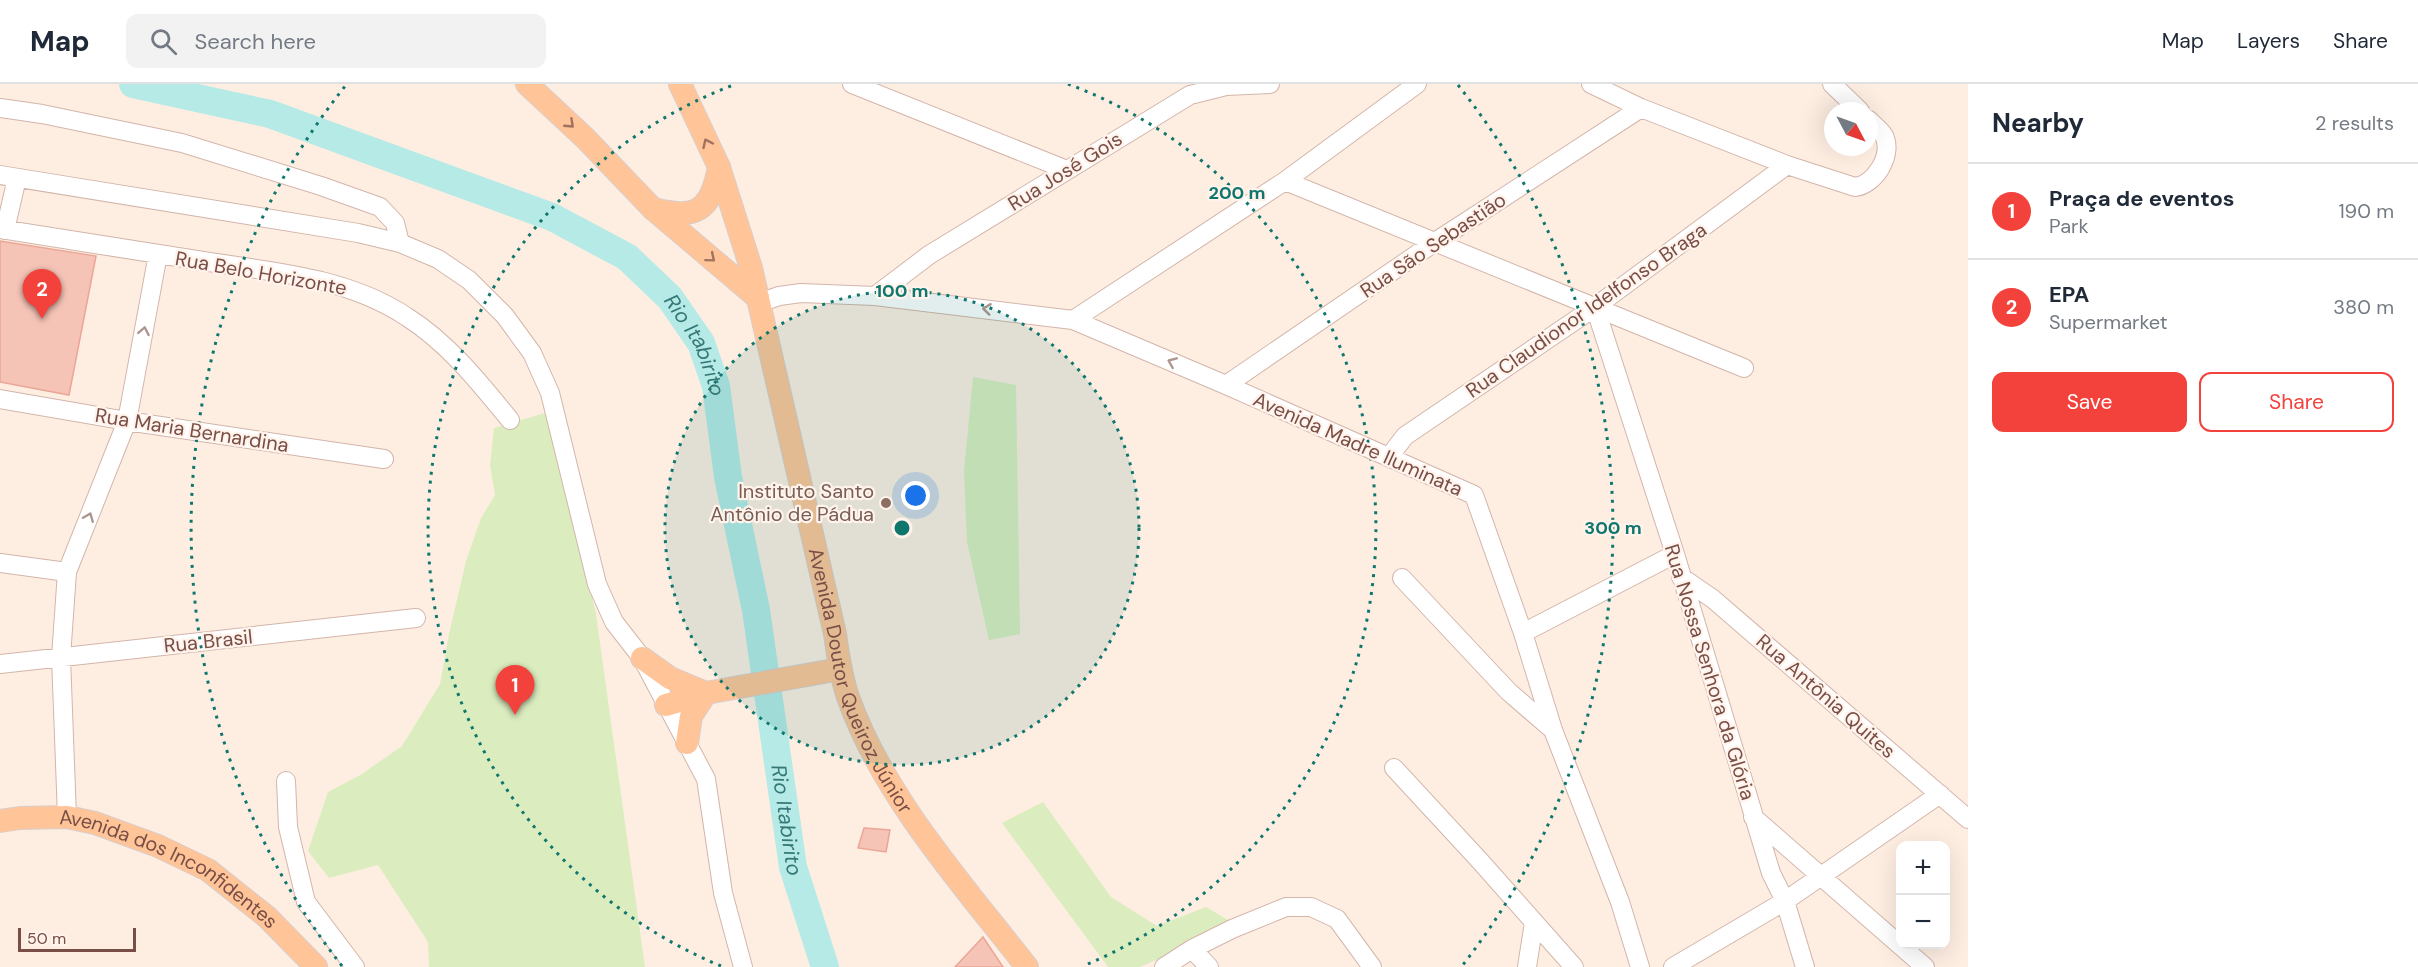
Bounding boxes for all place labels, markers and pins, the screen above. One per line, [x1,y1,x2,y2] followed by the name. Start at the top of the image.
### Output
[22,270,62,319] pin: 2
[710,478,874,527] place label: Instituto Santo Antônio de Pádua
[879,496,893,510] marker: Instituto Santo Antônio de Pádua
[892,518,912,538] centre of rings
[496,666,534,715] pin: 1

